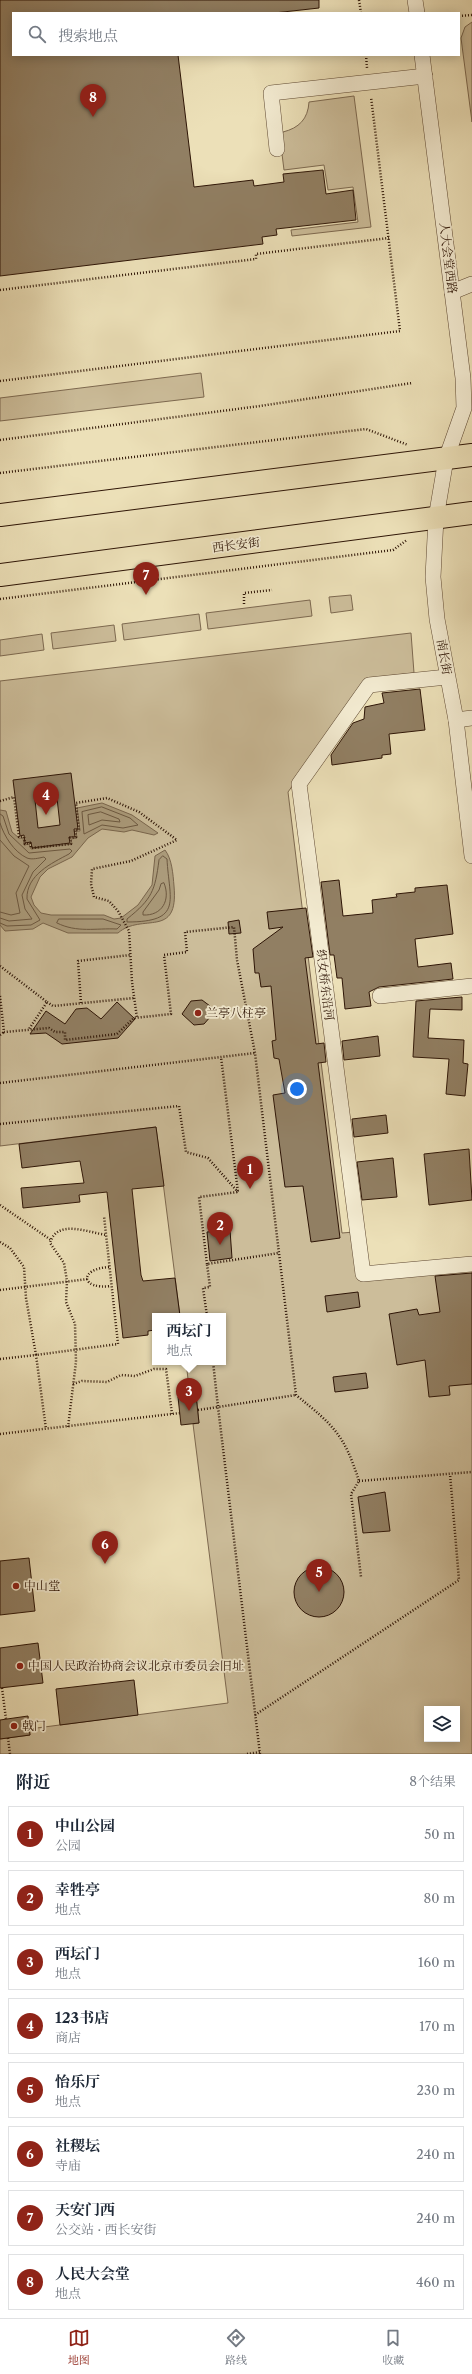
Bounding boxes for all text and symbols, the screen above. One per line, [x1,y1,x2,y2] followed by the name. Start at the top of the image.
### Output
[12,12,460,56] search box
[26,23,48,45] icon: search
[58,26,118,45] text: 搜索地点
[80,84,106,117] pin: 8
[437,221,460,295] street label: 人大会堂西路
[211,534,262,555] street label: 西长安街
[133,562,159,595] pin: 7
[434,638,455,677] street label: 南长街
[33,782,59,815] pin: 4
[314,948,337,1022] street label: 织女桥东沿河
[206,1005,266,1020] place label: 兰亭八柱亭
[193,1008,203,1018] marker: 兰亭八柱亭
[287,1079,307,1099] your location
[237,1156,263,1189] pin: 1
[207,1212,233,1245] pin: 2
[152,1313,226,1365] popup
[166,1321,212,1340] text: 西坛门
[166,1342,193,1358] text: 地点
[176,1378,202,1411] pin: 3
[92,1531,118,1564] pin: 6
[306,1559,332,1592] pin: 5
[24,1578,60,1593] place label: 中山堂
[11,1581,21,1591] marker: 中山堂
[28,1658,244,1673] place label: 中国人民政治协商会议北京市委员会旧址
[15,1661,25,1671] marker: 中国人民政治协商会议北京市委员会旧址
[424,1706,460,1742] map controls
[424,1706,460,1742] button: layers
[22,1718,46,1733] place label: 戟门
[9,1721,19,1731] marker: 戟门
[16,1772,50,1792] text: 附近
[409,1773,456,1789] text: 8个结果
[55,1816,115,1835] text: 中山公园
[27,1826,33,1842] text: 1
[424,1826,455,1842] text: 50 m
[55,1837,81,1853] text: 公园
[55,1880,100,1899] text: 幸牲亭
[26,1890,34,1906] text: 2
[423,1890,455,1906] text: 80 m
[55,1901,81,1917] text: 地点
[55,1944,100,1963] text: 西坛门
[26,1954,34,1970] text: 3
[418,1954,455,1970] text: 160 m
[55,1965,81,1981] text: 地点
[55,2008,109,2027] text: 123书店
[26,2018,34,2034] text: 4
[419,2018,455,2034] text: 170 m
[55,2029,81,2045] text: 商店
[55,2072,100,2091] text: 怡乐厅
[26,2082,34,2098] text: 5
[417,2082,455,2098] text: 230 m
[55,2093,81,2109] text: 地点
[55,2136,100,2155] text: 社稷坛
[26,2146,34,2162] text: 6
[416,2146,455,2162] text: 240 m
[55,2157,81,2173] text: 寺庙
[55,2200,115,2219] text: 天安门西
[27,2210,33,2226] text: 7
[416,2210,455,2226] text: 240 m
[55,2221,157,2237] text: 公交站 · 西长安街
[55,2264,130,2283] text: 人民大会堂
[26,2274,34,2290] text: 8
[416,2274,455,2290] text: 460 m
[55,2285,81,2301] text: 地点
[68,2327,90,2367] tab: 地图
[225,2327,247,2367] tab: 路线
[382,2327,404,2367] tab: 收藏

